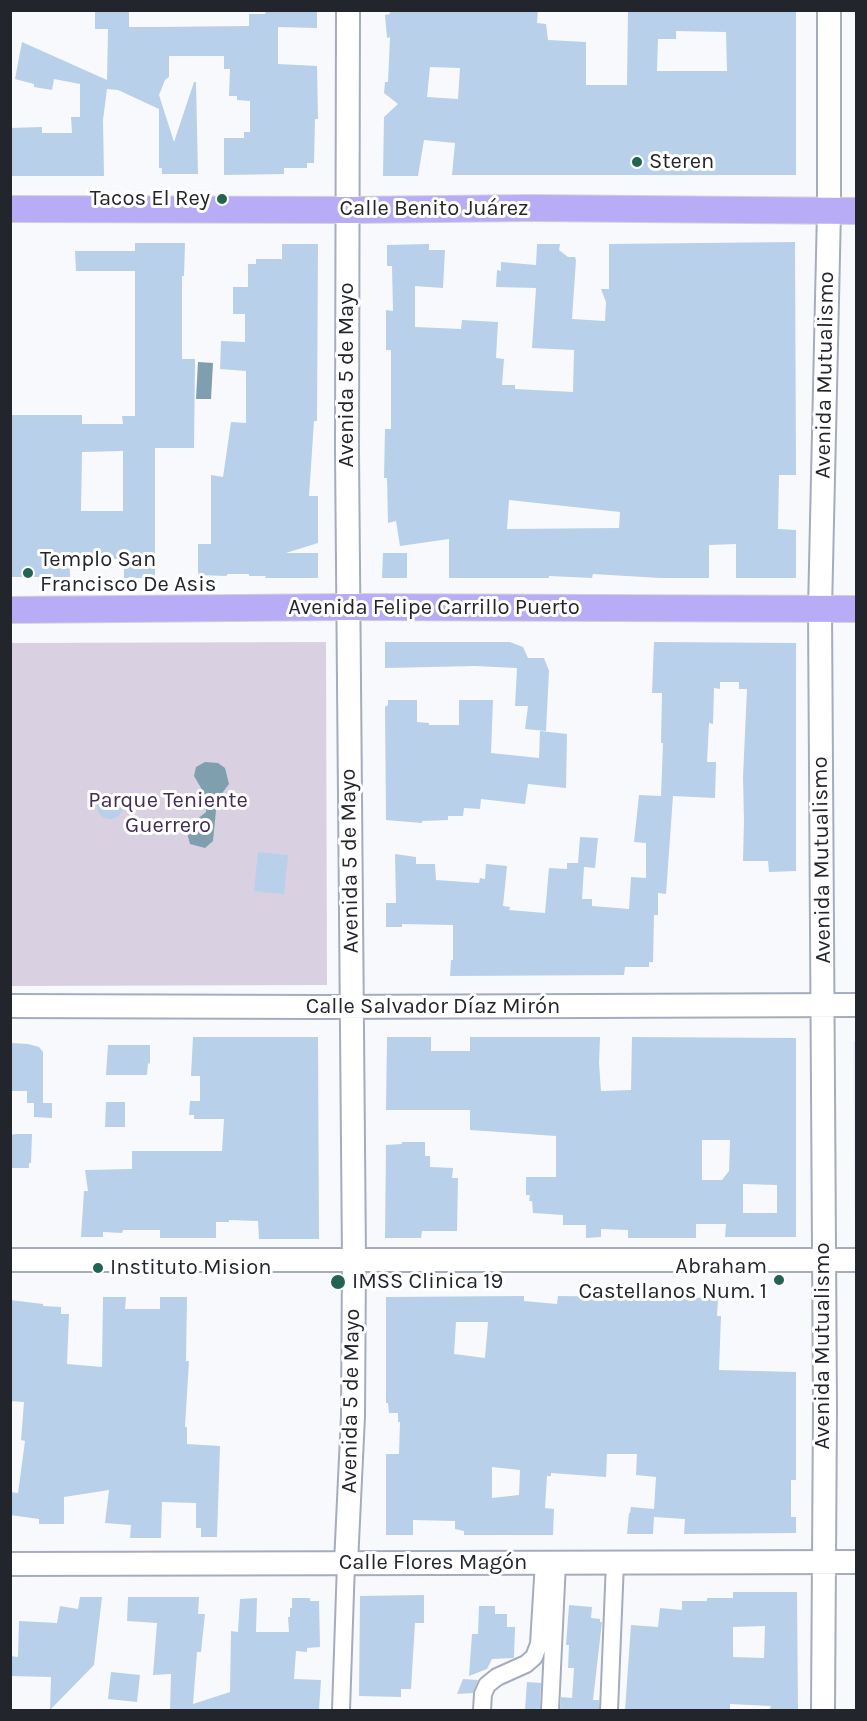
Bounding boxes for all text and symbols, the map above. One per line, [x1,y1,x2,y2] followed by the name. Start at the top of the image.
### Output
[649,149,714,175] place label: Steren
[630,155,644,169] marker: Steren
[90,186,210,212] place label: Tacos El Rey
[215,192,229,206] marker: Tacos El Rey
[340,196,528,222] street label: Calle Benito Juárez
[810,271,840,479] street label: Avenida Mutualismo
[334,283,360,467] street label: Avenida 5 de Mayo
[40,547,216,598] place label: Templo San Francisco De Asis
[21,566,35,580] marker: Templo San Francisco De Asis
[288,595,580,621] street label: Avenida Felipe Carrillo Puerto
[807,756,837,964] street label: Avenida Mutualismo
[335,768,365,954] street label: Avenida 5 de Mayo
[88,788,248,840] park label: Parque Teniente Guerrero
[306,994,560,1020] street label: Calle Salvador Díaz Mirón
[810,1242,836,1450] street label: Avenida Mutualismo
[578,1254,767,1306] place label: Abraham Castellanos Num. 1
[110,1255,272,1281] place label: Instituto Mision
[91,1261,105,1275] marker: Instituto Mision
[352,1269,503,1295] place label: IMSS Clinica 19
[329,1273,347,1291] marker: IMSS Clinica 19
[772,1273,786,1287] marker: Abraham Castellanos Num. 1
[336,1308,366,1494] street label: Avenida 5 de Mayo
[339,1550,527,1576] street label: Calle Flores Magón

